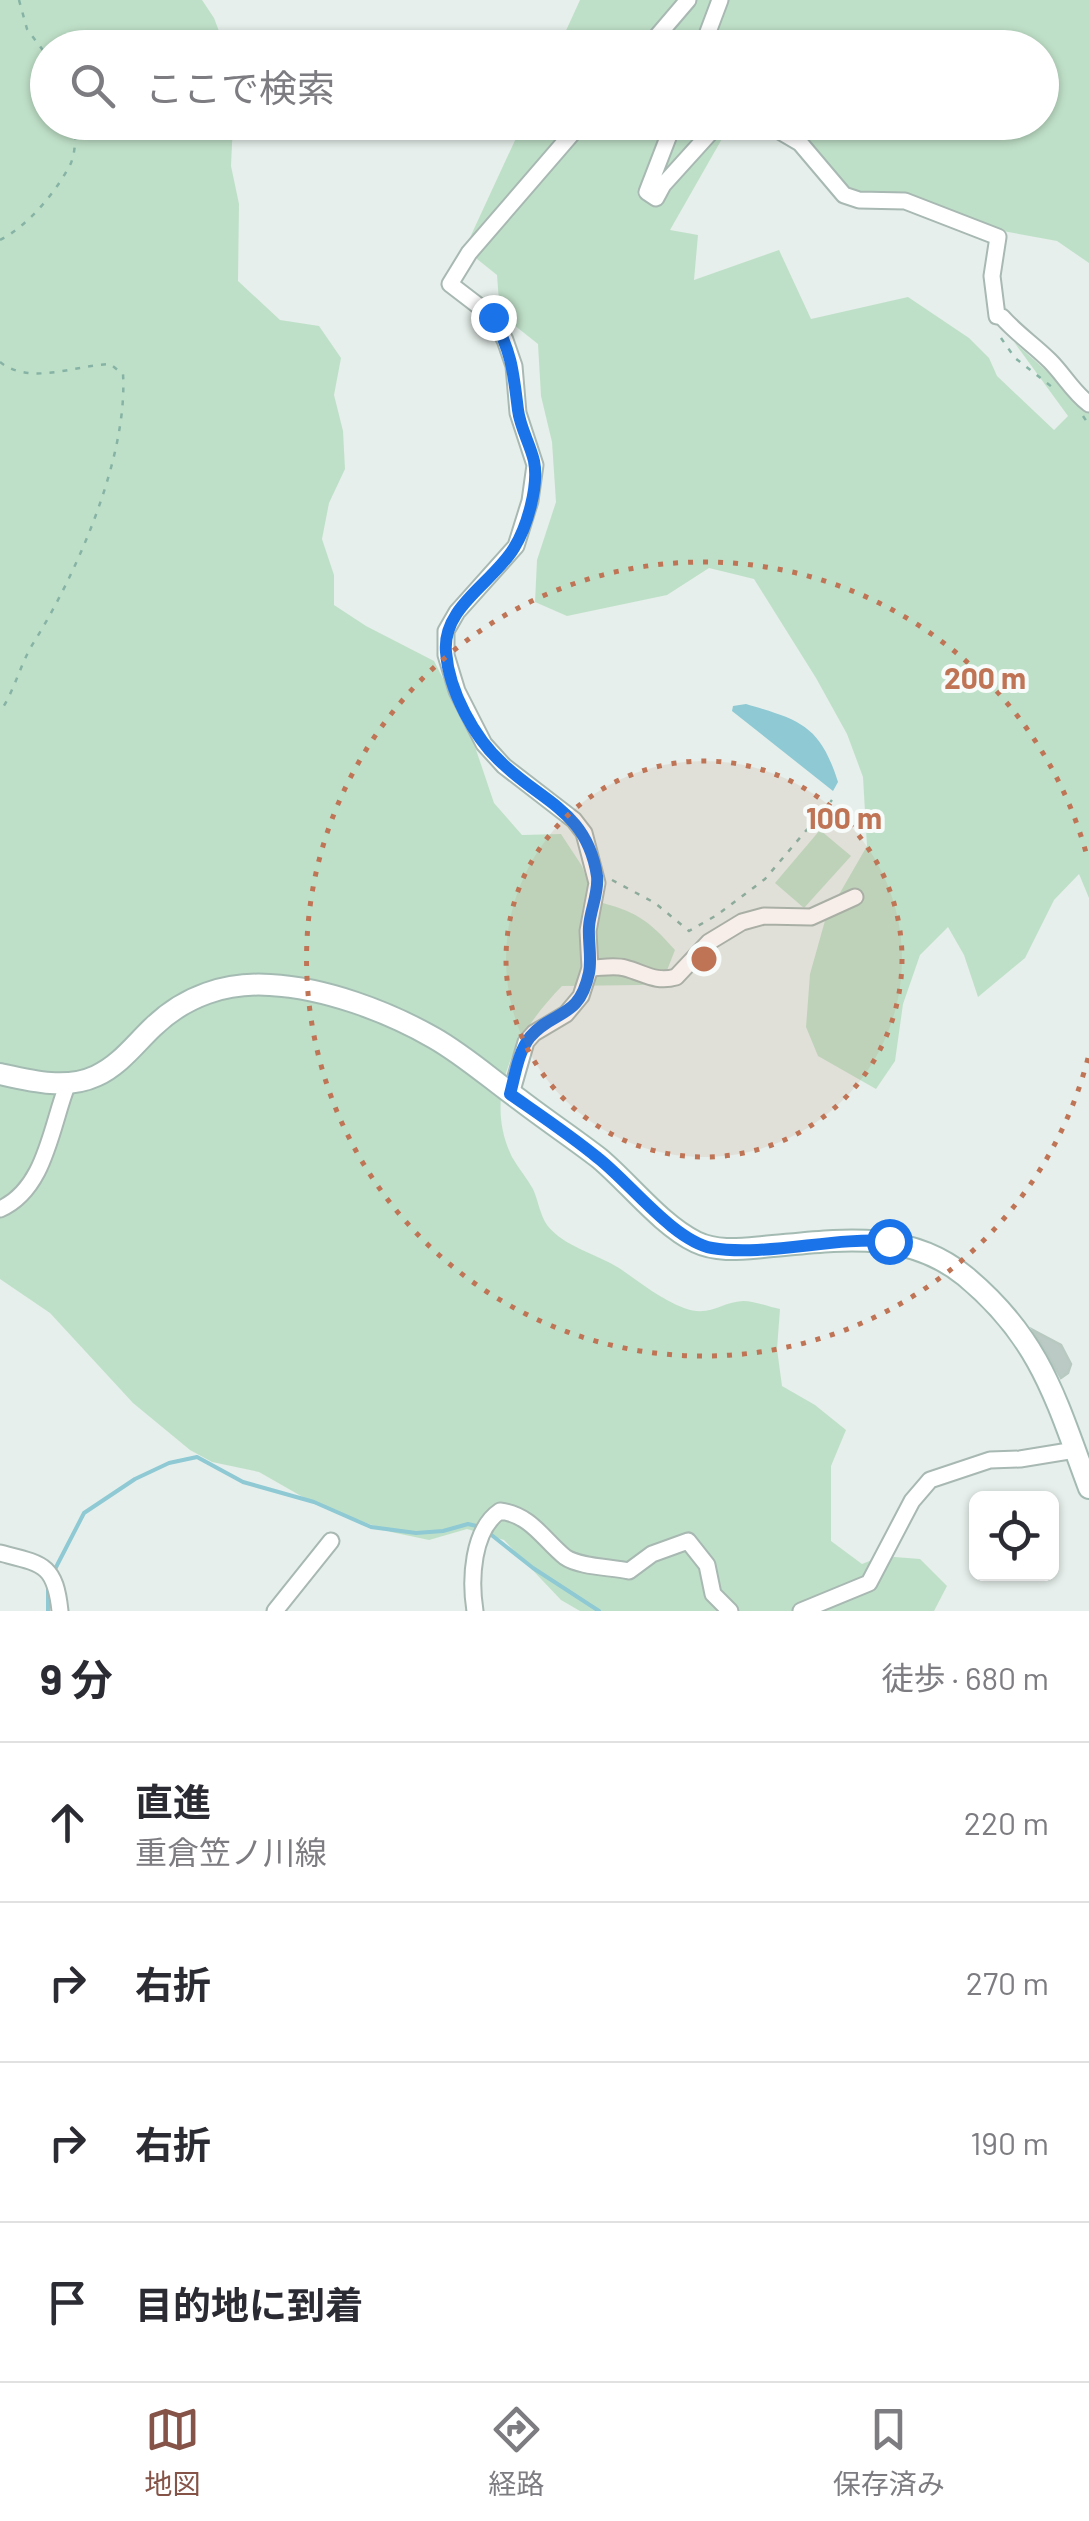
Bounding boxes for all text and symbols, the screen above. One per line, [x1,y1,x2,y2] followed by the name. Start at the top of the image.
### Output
[30,30,1059,140] search box
[65,58,120,113] icon: search
[145,64,335,110] text: ここで検索
[471,295,517,341] route end
[944,659,1026,695] text: 200 m
[806,799,882,835] text: 100 m
[686,941,722,977] centre of rings
[867,1219,913,1265] route start
[969,1491,1059,1581] map controls
[969,1491,1059,1581] button: locate
[40,1653,113,1703] text: 9 分
[881,1658,1049,1696] text: 徒歩 · 680 m
[135,1778,211,1824] text: 直進
[40,1795,95,1850] icon: ahead
[964,1803,1049,1841] text: 220 m
[135,1832,327,1870] text: 重倉笠ノ川線
[40,1955,95,2010] icon: right
[135,1961,211,2007] text: 右折
[966,1963,1049,2001] text: 270 m
[40,2115,95,2170] icon: right
[135,2121,211,2167] text: 右折
[970,2123,1049,2161] text: 190 m
[40,2275,95,2330] icon: arrive
[135,2281,363,2327] text: 目的地に到着
[144,2402,200,2502] tab: 地図
[488,2402,545,2502] tab: 経路
[833,2402,945,2502] tab: 保存済み

